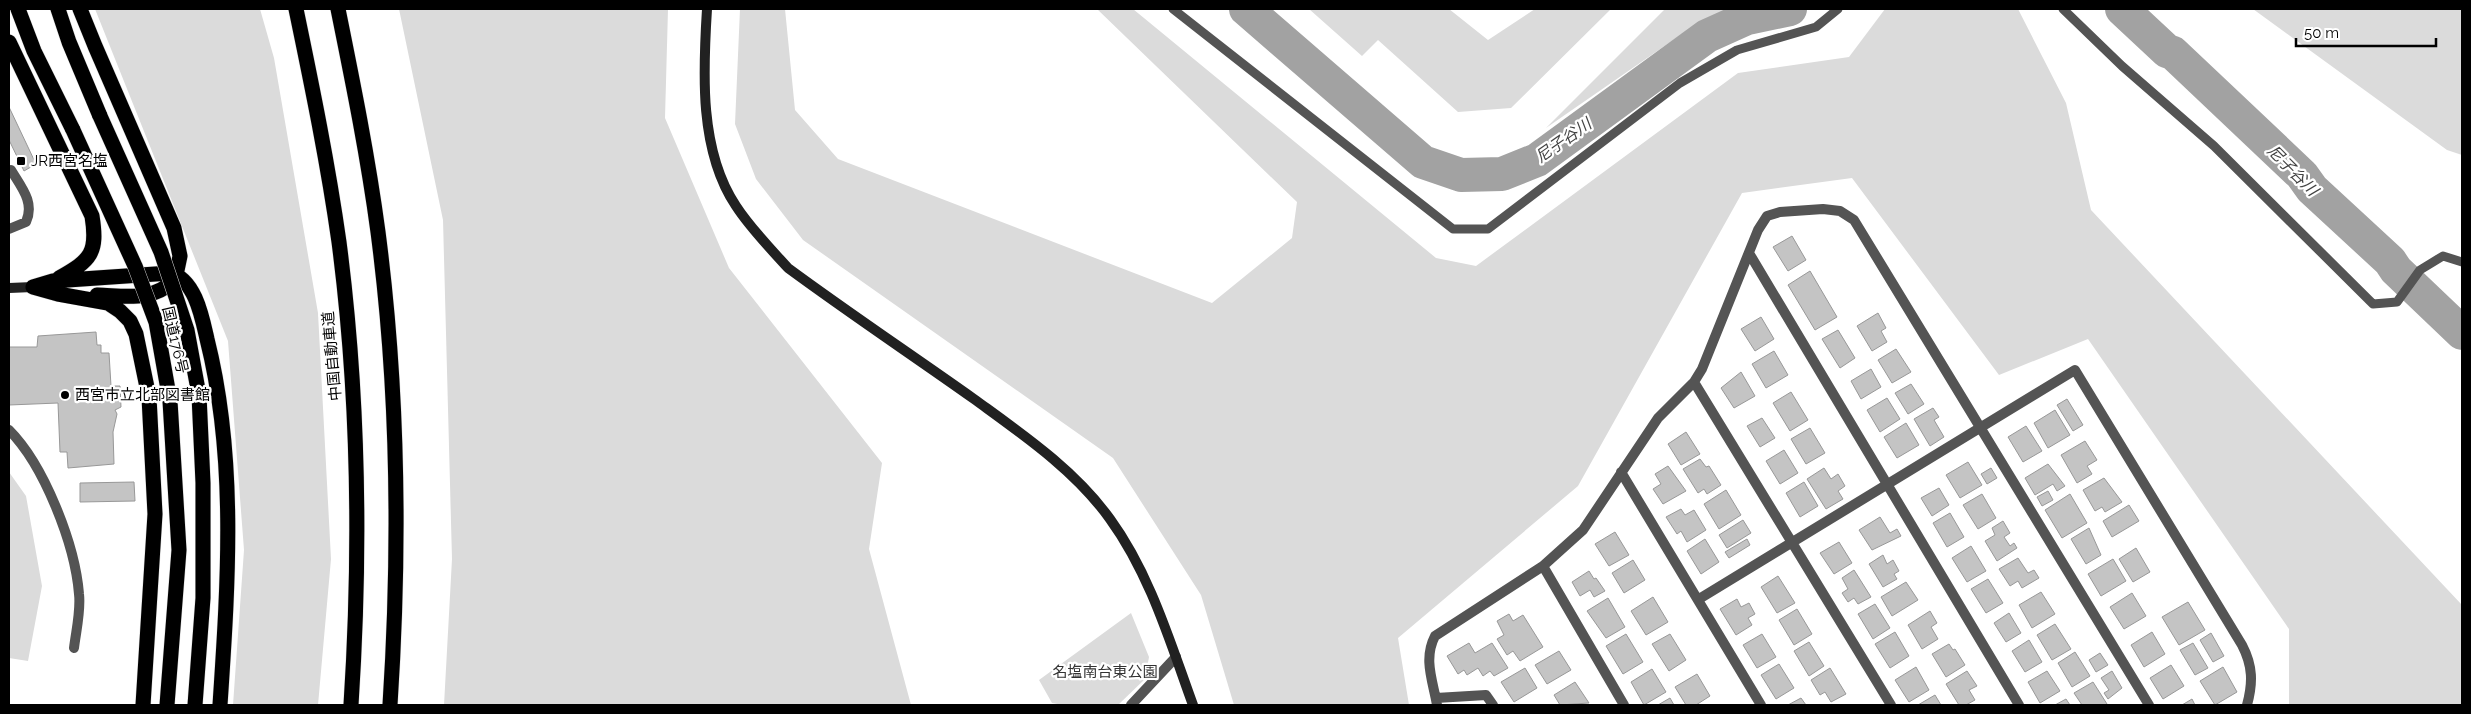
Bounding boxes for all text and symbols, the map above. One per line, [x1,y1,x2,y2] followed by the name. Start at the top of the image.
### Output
[2296,15,2436,47] scale bar
[2304,24,2339,42] text: 50 m
[1532,113,1597,167] water label: 尼子谷川
[2263,141,2323,201] water label: 尼子谷川
[31,152,108,170] place label: JR西宮名塩
[15,155,27,167] marker: JR西宮名塩
[159,305,191,375] street label: 国道176号
[319,310,345,402] street label: 中国自動車道
[75,386,210,404] place label: 西宮市立北部図書館
[59,389,71,401] marker: 西宮市立北部図書館
[1052,663,1158,681] park label: 名塩南台東公園

